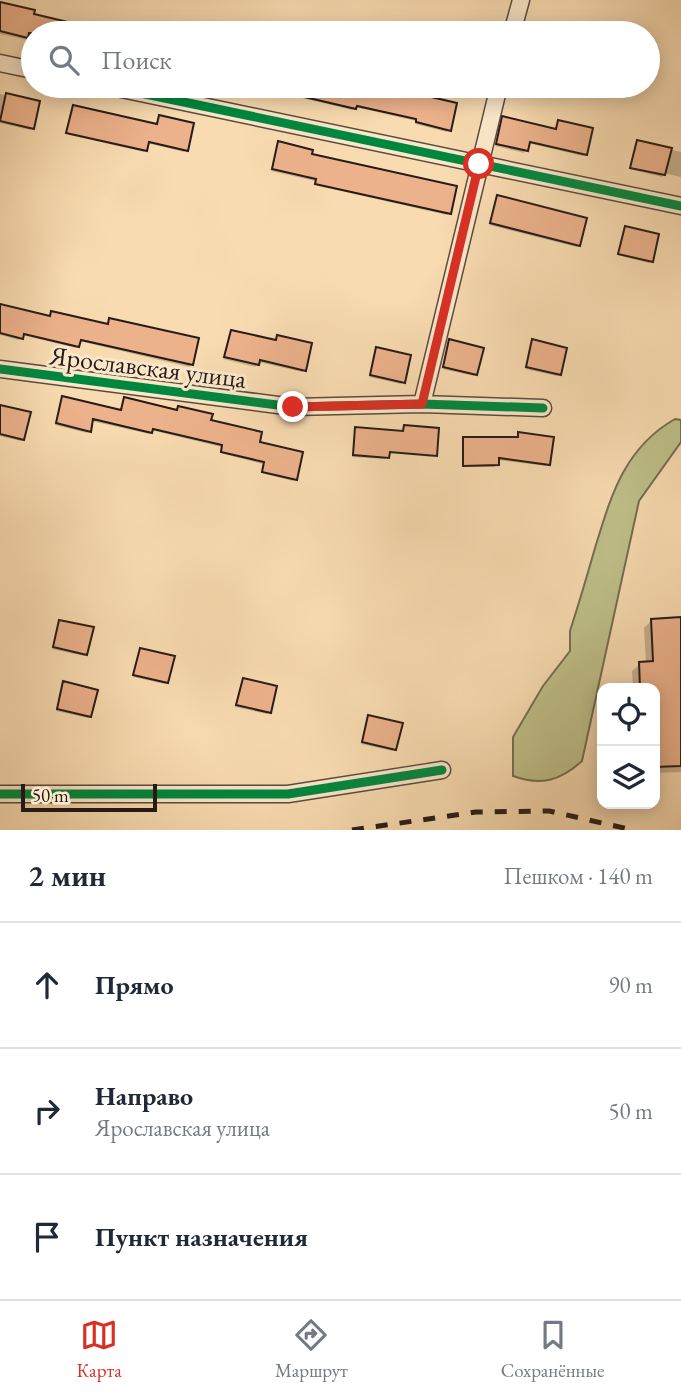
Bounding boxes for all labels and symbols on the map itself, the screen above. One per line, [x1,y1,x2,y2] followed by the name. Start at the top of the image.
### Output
[463,148,494,179] route start
[47,338,249,396] street label: Ярославская улица
[277,391,308,422] route end
[21,781,158,813] scale bar

